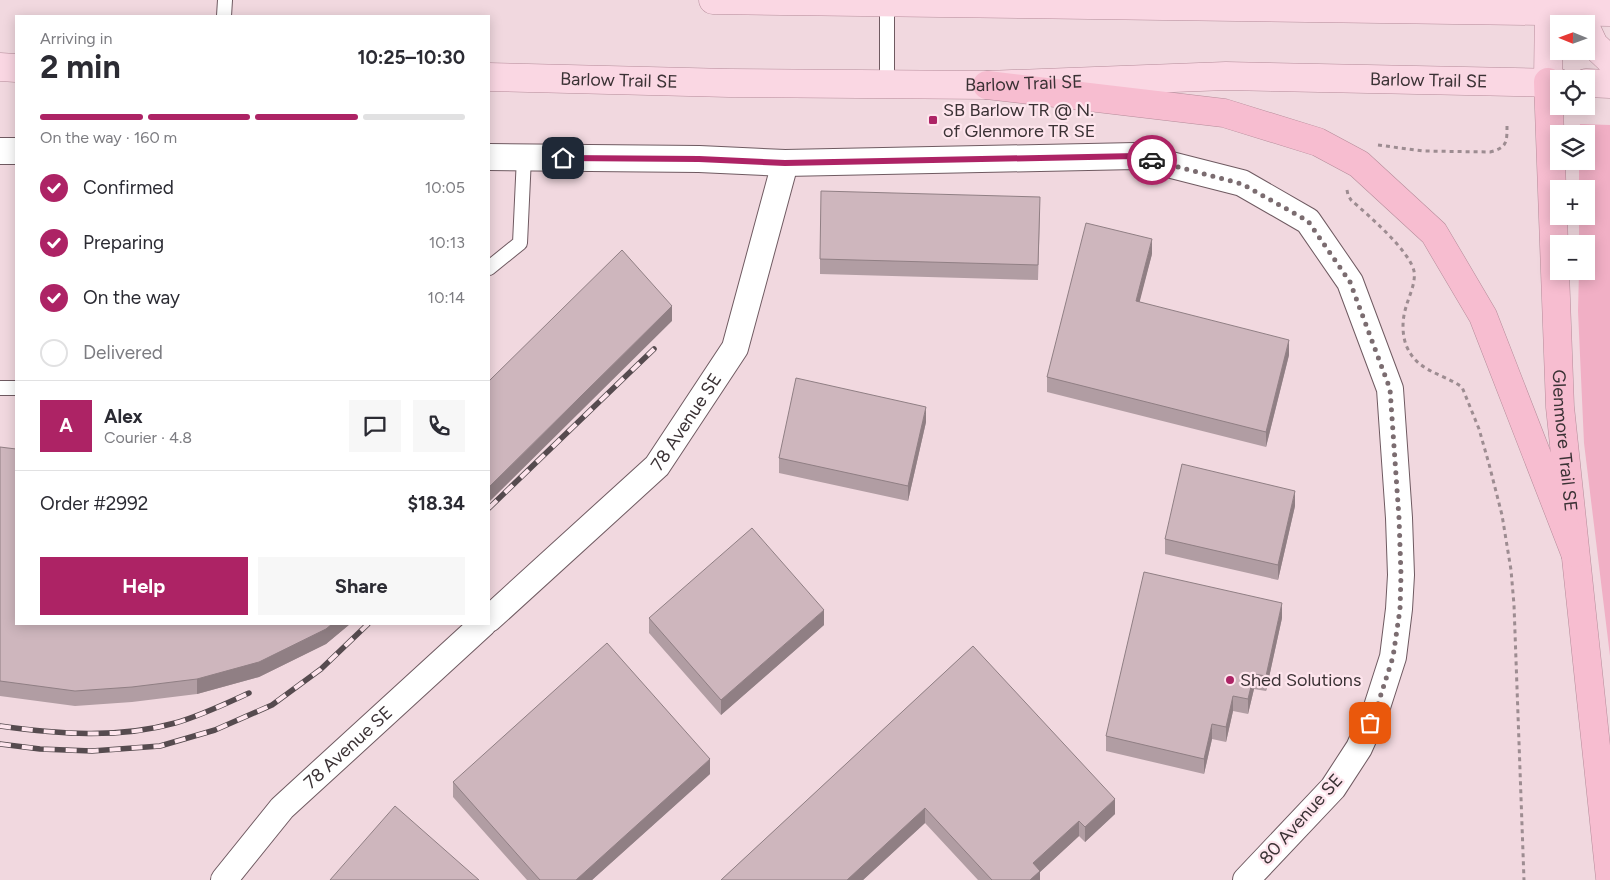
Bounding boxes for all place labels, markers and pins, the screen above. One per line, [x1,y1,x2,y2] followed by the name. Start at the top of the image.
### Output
[943,99,1096,142] place label: SB Barlow TR @ N. of Glenmore TR SE
[927,114,939,126] marker: SB Barlow TR @ N. of Glenmore TR SE
[542,137,584,179] pin
[1240,669,1361,691] place label: Shed Solutions
[1224,674,1236,686] marker: Shed Solutions
[1349,702,1391,744] pin

